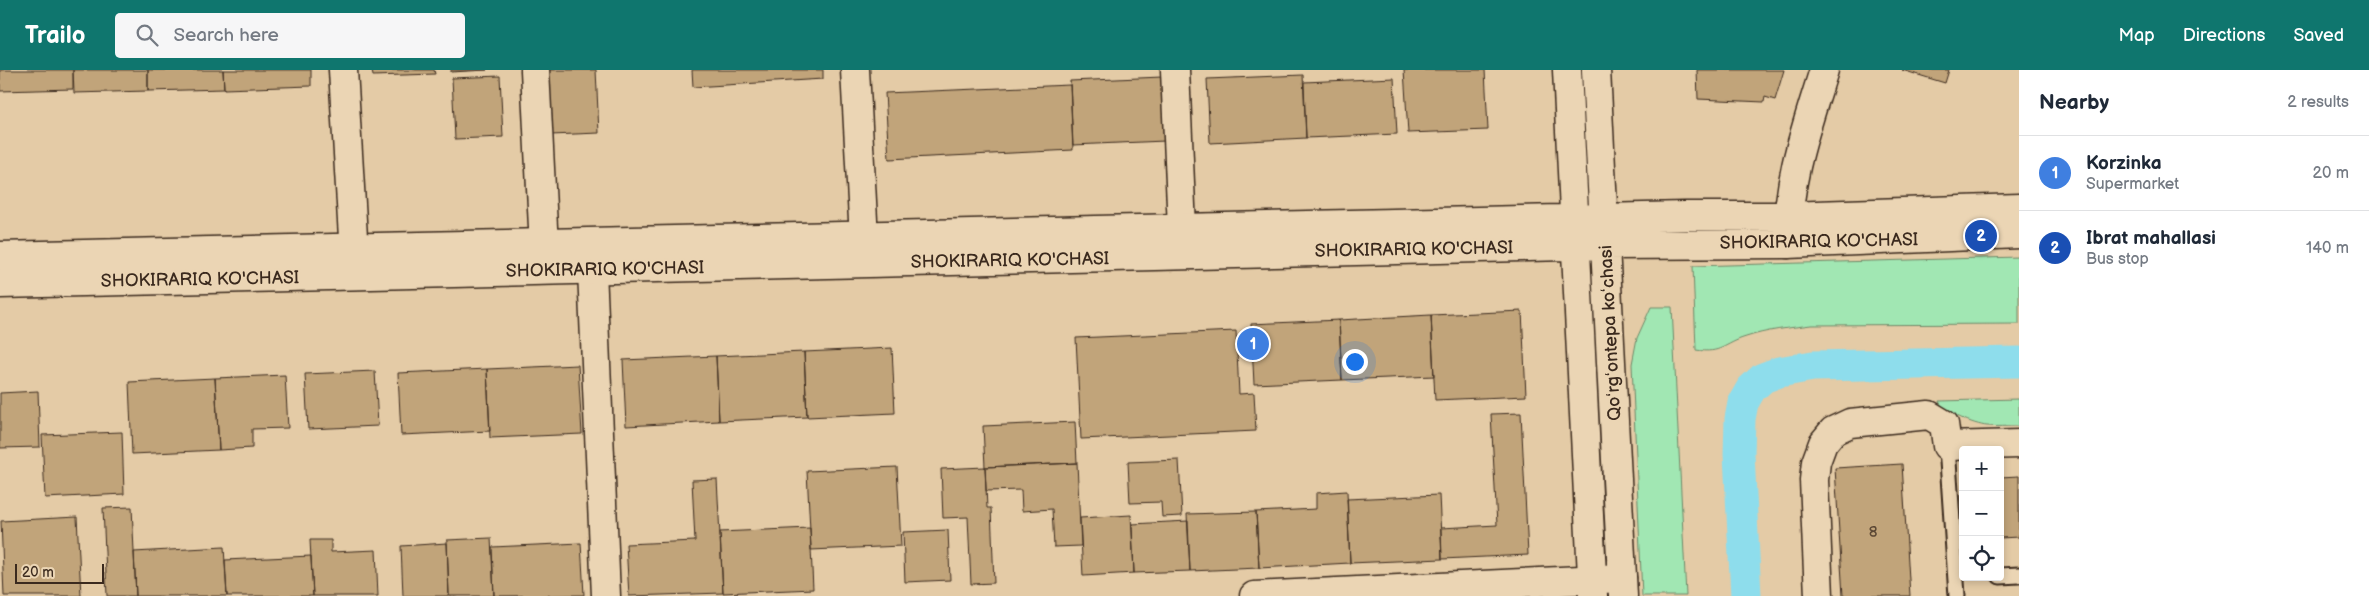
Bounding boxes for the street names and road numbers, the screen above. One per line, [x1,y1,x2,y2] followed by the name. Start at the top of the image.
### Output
[1720,229,1918,254] street label: SHOKIRARIQ KO'CHASI
[1315,237,1513,262] street label: SHOKIRARIQ KO'CHASI
[1595,245,1626,421] street label: Qoʻrgʻontepa koʻchasi
[911,248,1109,273] street label: SHOKIRARIQ KO'CHASI
[506,257,704,282] street label: SHOKIRARIQ KO'CHASI
[101,267,299,292] street label: SHOKIRARIQ KO'CHASI

